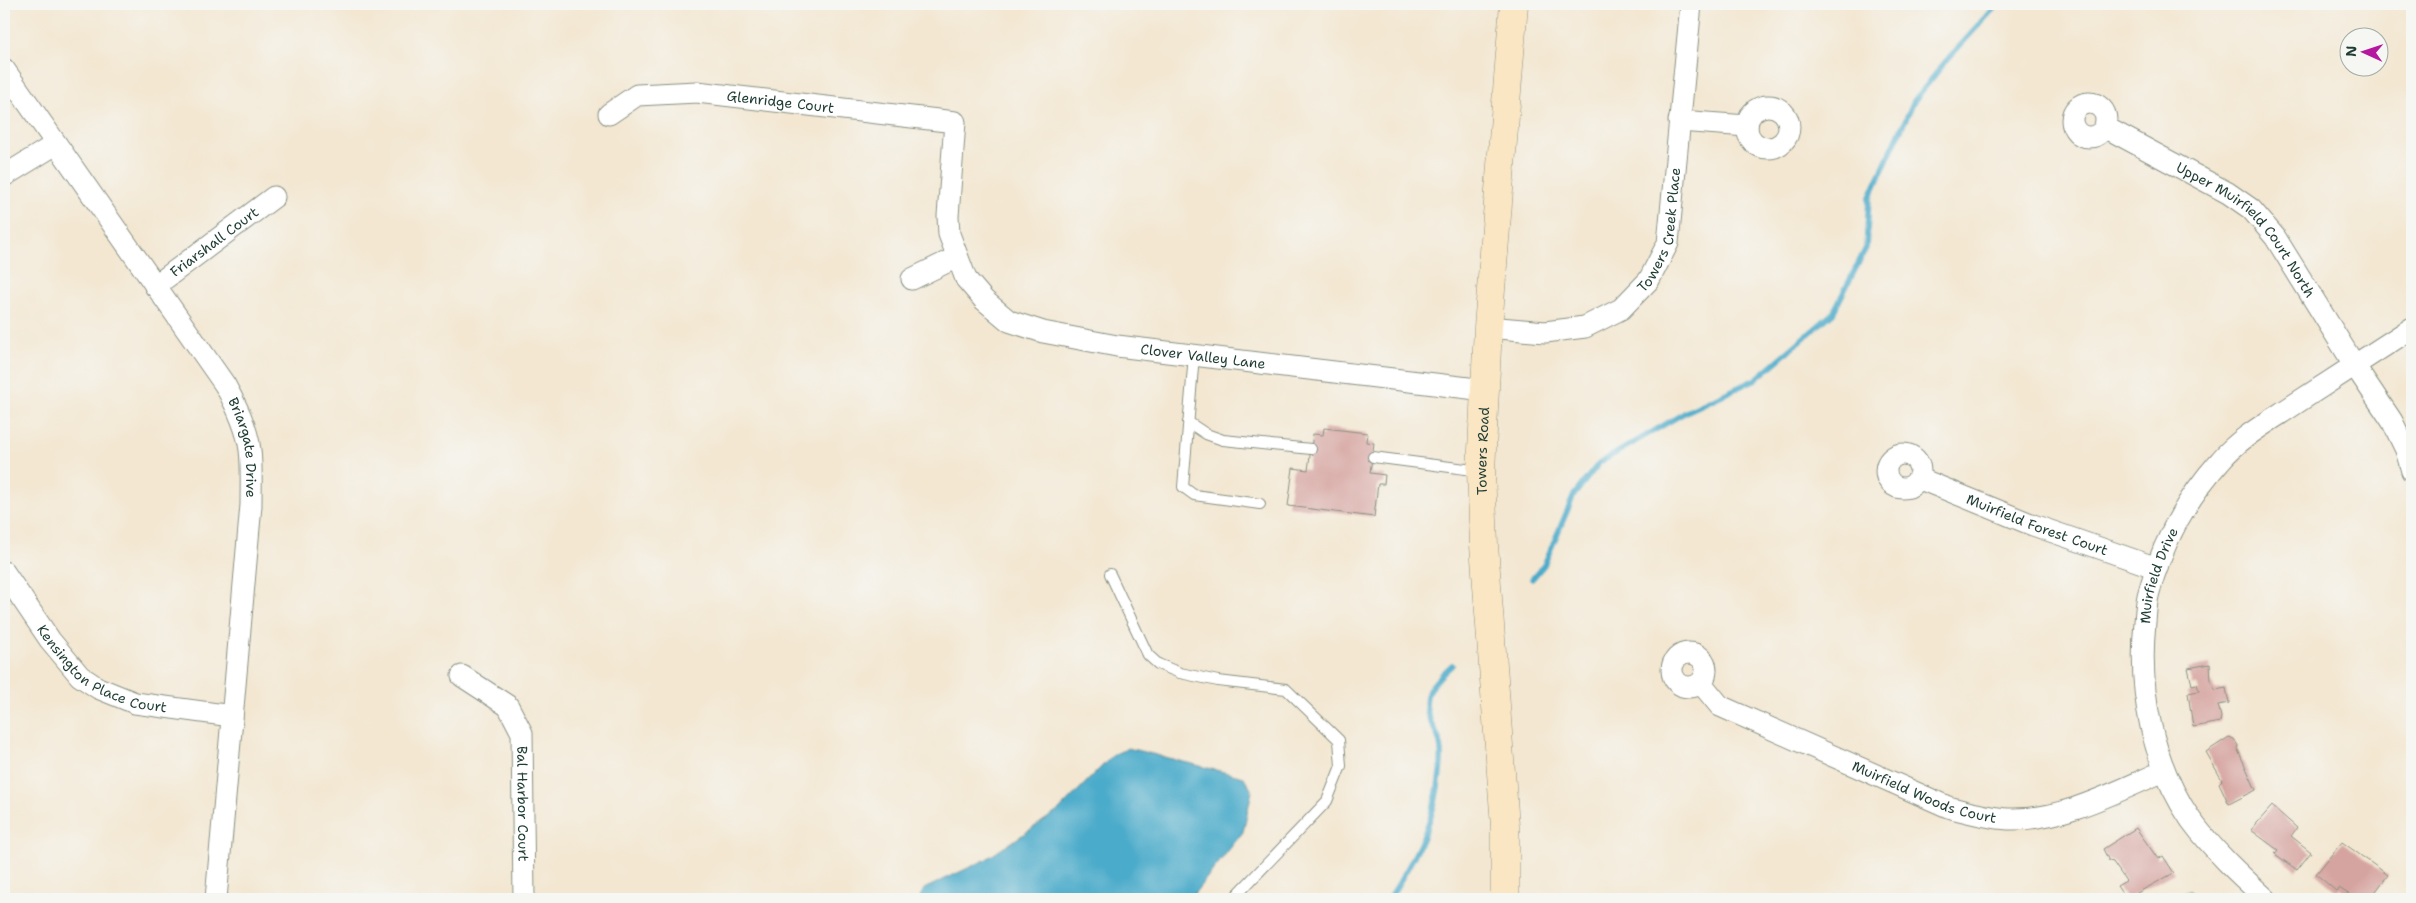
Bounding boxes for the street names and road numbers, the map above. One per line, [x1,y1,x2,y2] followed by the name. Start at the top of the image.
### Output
[726,87,835,117] street label: Glenridge Court
[2173,158,2319,301] street label: Upper Muirfield Court North
[1633,167,1684,296] street label: Towers Creek Place
[166,203,262,281] street label: Friarshall Court
[1139,340,1267,373] street label: Clover Valley Lane
[224,394,260,498] street label: Briargate Drive
[1472,406,1493,495] street label: Towers Road
[1964,490,2110,559] street label: Muirfield Forest Court
[2136,524,2182,624] street label: Muirfield Drive
[33,621,168,716] street label: Kensington Place Court
[513,746,533,862] street label: Bal Harbor Court
[1849,757,1998,827] street label: Muirfield Woods Court

